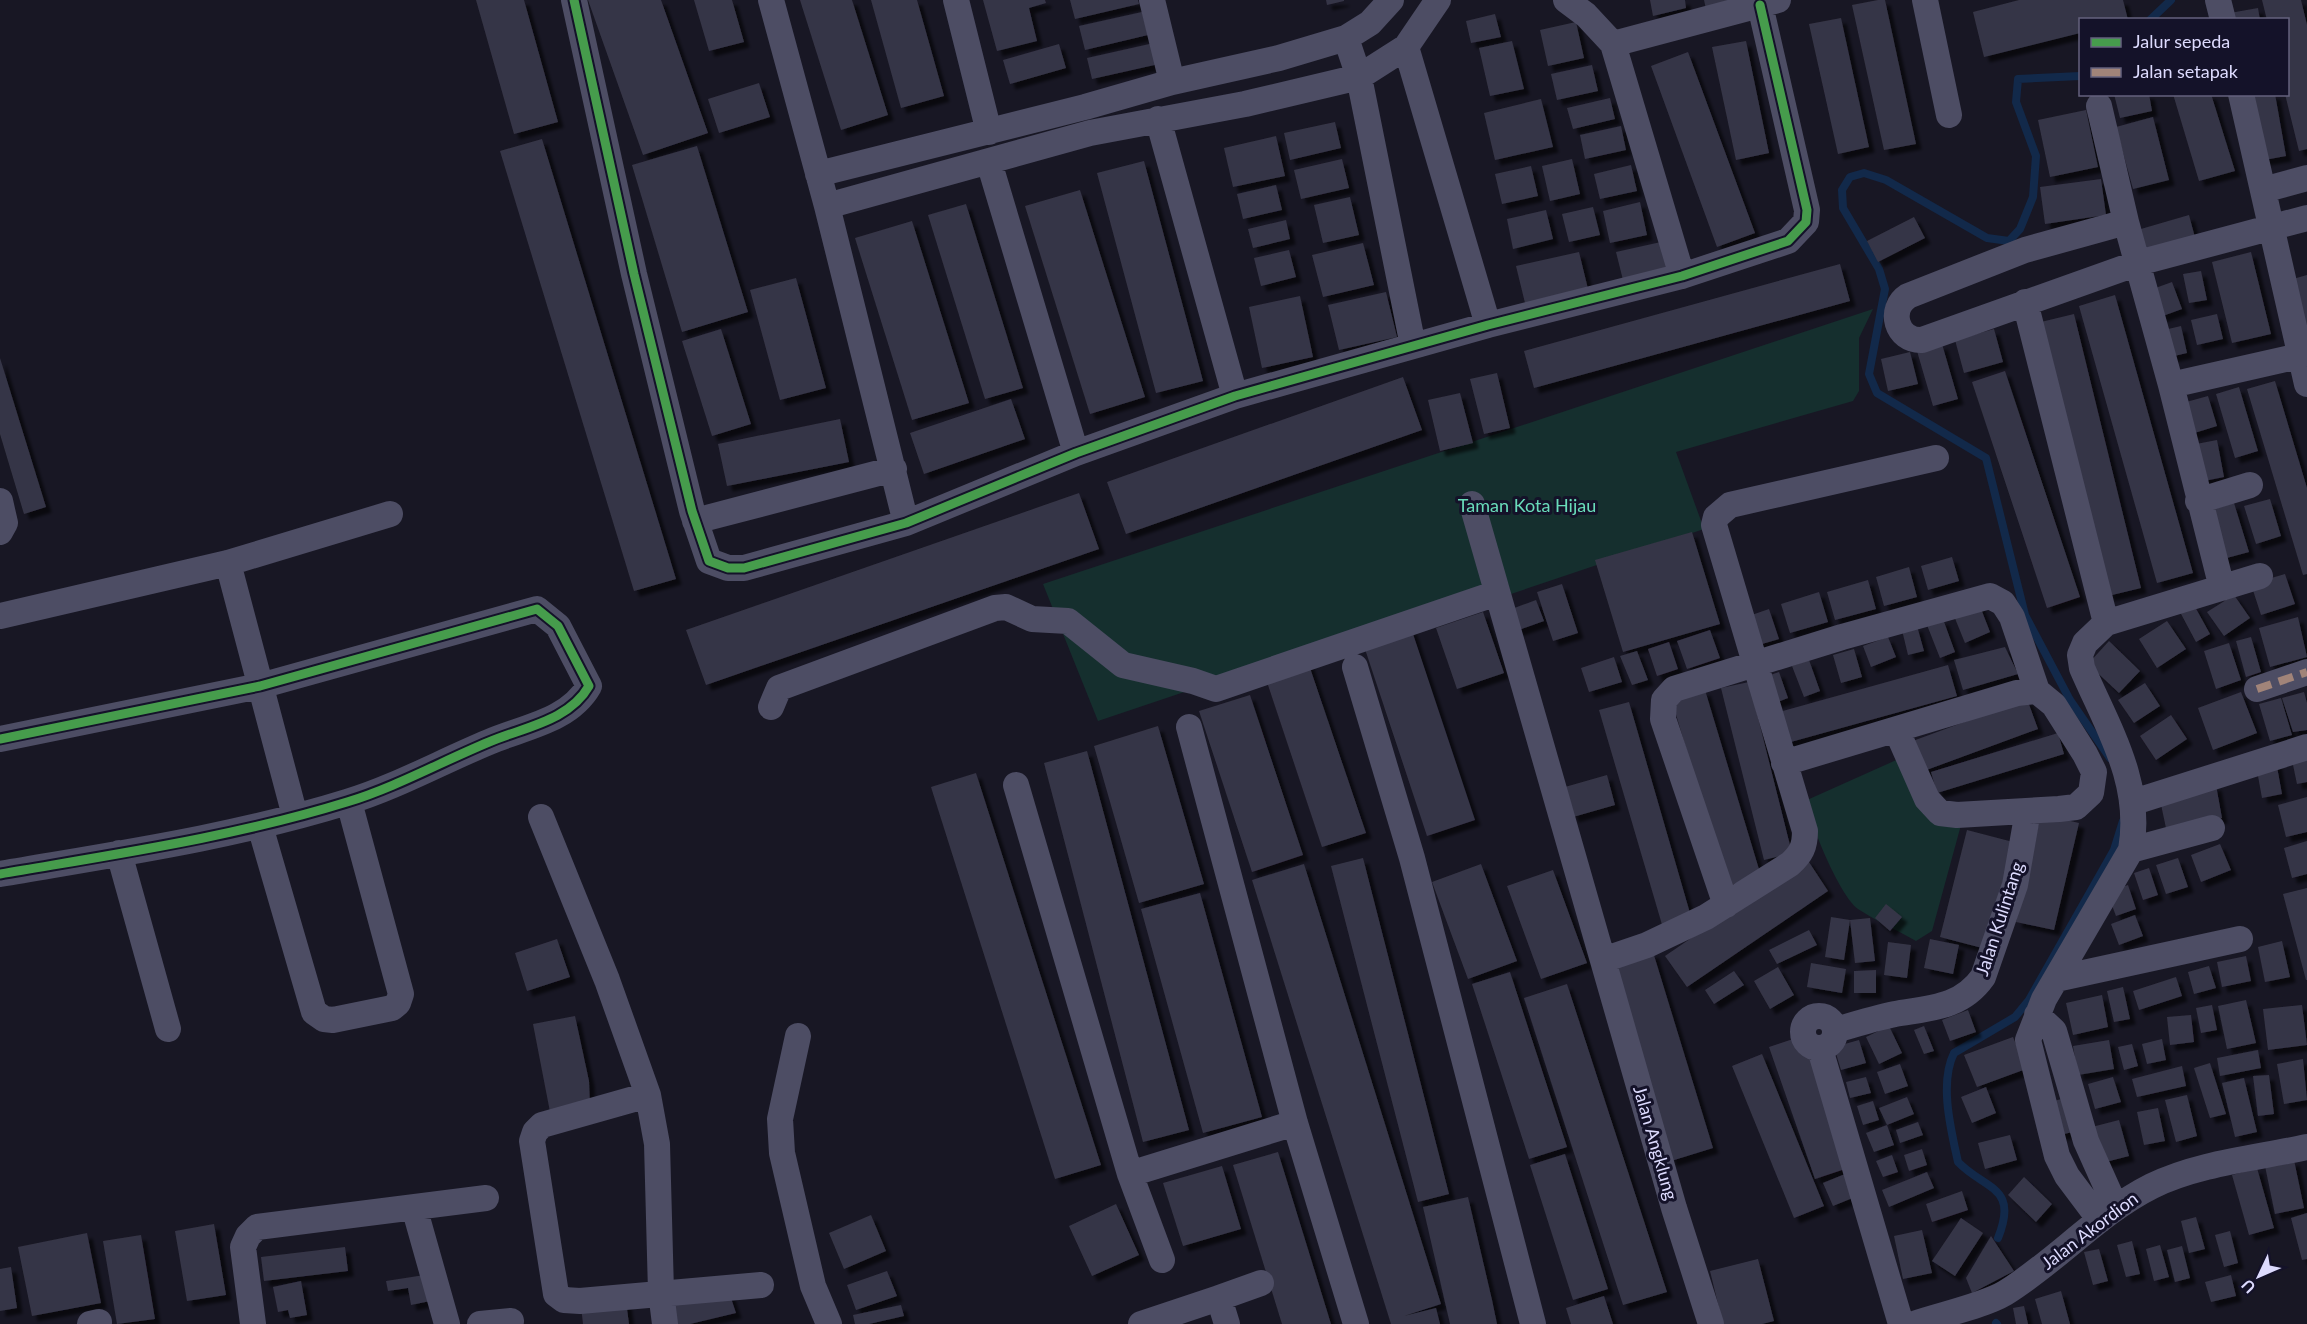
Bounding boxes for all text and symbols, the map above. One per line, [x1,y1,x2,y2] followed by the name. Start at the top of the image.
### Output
[2079,18,2289,96] legend
[2133,30,2230,52] text: Jalur sepeda
[2133,60,2239,82] text: Jalan setapak
[1458,494,1596,516] park label: Taman Kota Hijau
[1970,859,2028,979] street label: Jalan Kulintang
[1629,1083,1683,1202] street label: Jalan Angklung
[2037,1187,2142,1274] street label: Jalan Akordion
[2229,1246,2289,1306] north arrow
[2237,1276,2259,1298] text: U

